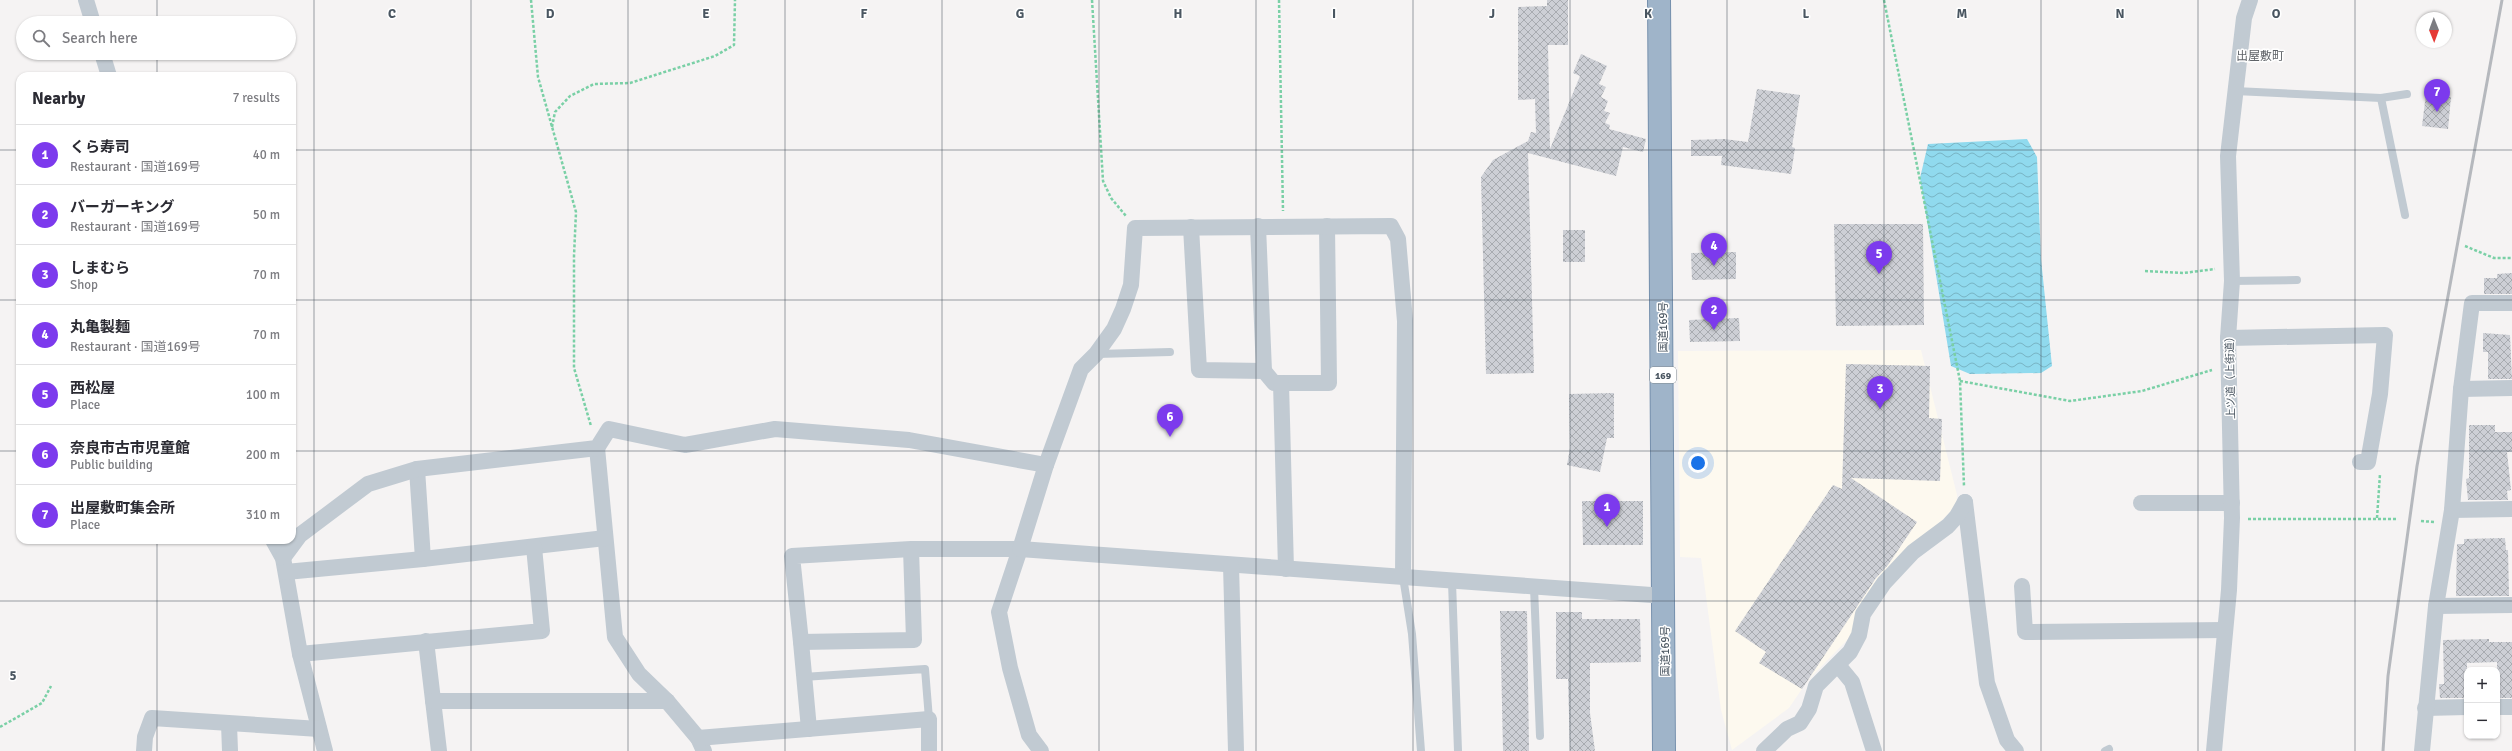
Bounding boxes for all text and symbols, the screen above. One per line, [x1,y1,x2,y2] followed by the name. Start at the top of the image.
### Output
[388,6,396,22] text: C
[546,6,555,22] text: D
[702,6,710,22] text: E
[861,6,868,22] text: F
[1016,6,1024,22] text: G
[1174,6,1182,22] text: H
[1332,6,1336,22] text: I
[1489,6,1495,22] text: J
[1644,6,1652,22] text: K
[1803,6,1810,22] text: L
[1957,6,1968,22] text: M
[2115,6,2125,22] text: N
[2272,6,2281,22] text: O
[2416,12,2452,48] north arrow
[16,16,296,60] search box
[30,27,52,49] icon: search
[62,29,138,47] text: Search here
[2236,49,2284,64] district label: 出屋敷町
[2424,79,2450,112] pin: 7
[32,88,85,109] text: Nearby
[232,90,280,106] text: 7 results
[70,138,130,156] text: くら寿司
[41,147,49,163] text: 1
[253,147,280,163] text: 40 m
[70,159,201,175] text: Restaurant · 国道169号
[70,198,175,216] text: バーガーキング
[41,207,49,223] text: 2
[253,207,280,223] text: 50 m
[70,219,201,235] text: Restaurant · 国道169号
[1701,233,1727,266] pin: 4
[1866,241,1892,274] pin: 5
[70,259,130,277] text: しまむら
[41,267,49,283] text: 3
[253,267,280,283] text: 70 m
[70,277,98,293] text: Shop
[1701,297,1727,330] pin: 2
[1657,302,1670,352] street label: 国道169号
[70,318,130,336] text: 丸亀製麺
[41,327,49,343] text: 4
[253,327,280,343] text: 70 m
[2223,331,2238,419] street label: 上ツ道（上街道）
[70,339,201,355] text: Restaurant · 国道169号
[1650,367,1676,383] road number: 169
[1867,376,1893,409] pin: 3
[70,379,115,397] text: 西松屋
[41,387,49,403] text: 5
[246,387,280,403] text: 100 m
[70,397,100,413] text: Place
[1157,404,1183,437] pin: 6
[70,439,190,457] text: 奈良市古市児童館
[41,447,49,463] text: 6
[246,447,280,463] text: 200 m
[1688,453,1708,473] your location
[70,457,153,473] text: Public building
[1594,494,1620,527] pin: 1
[70,499,175,517] text: 出屋敷町集会所
[41,507,49,523] text: 7
[246,507,280,523] text: 310 m
[70,517,100,533] text: Place
[1659,626,1672,676] street label: 国道169号
[2464,667,2500,739] map controls
[2464,667,2500,703] button: +
[9,668,17,684] text: 5
[2464,703,2500,739] button: −

